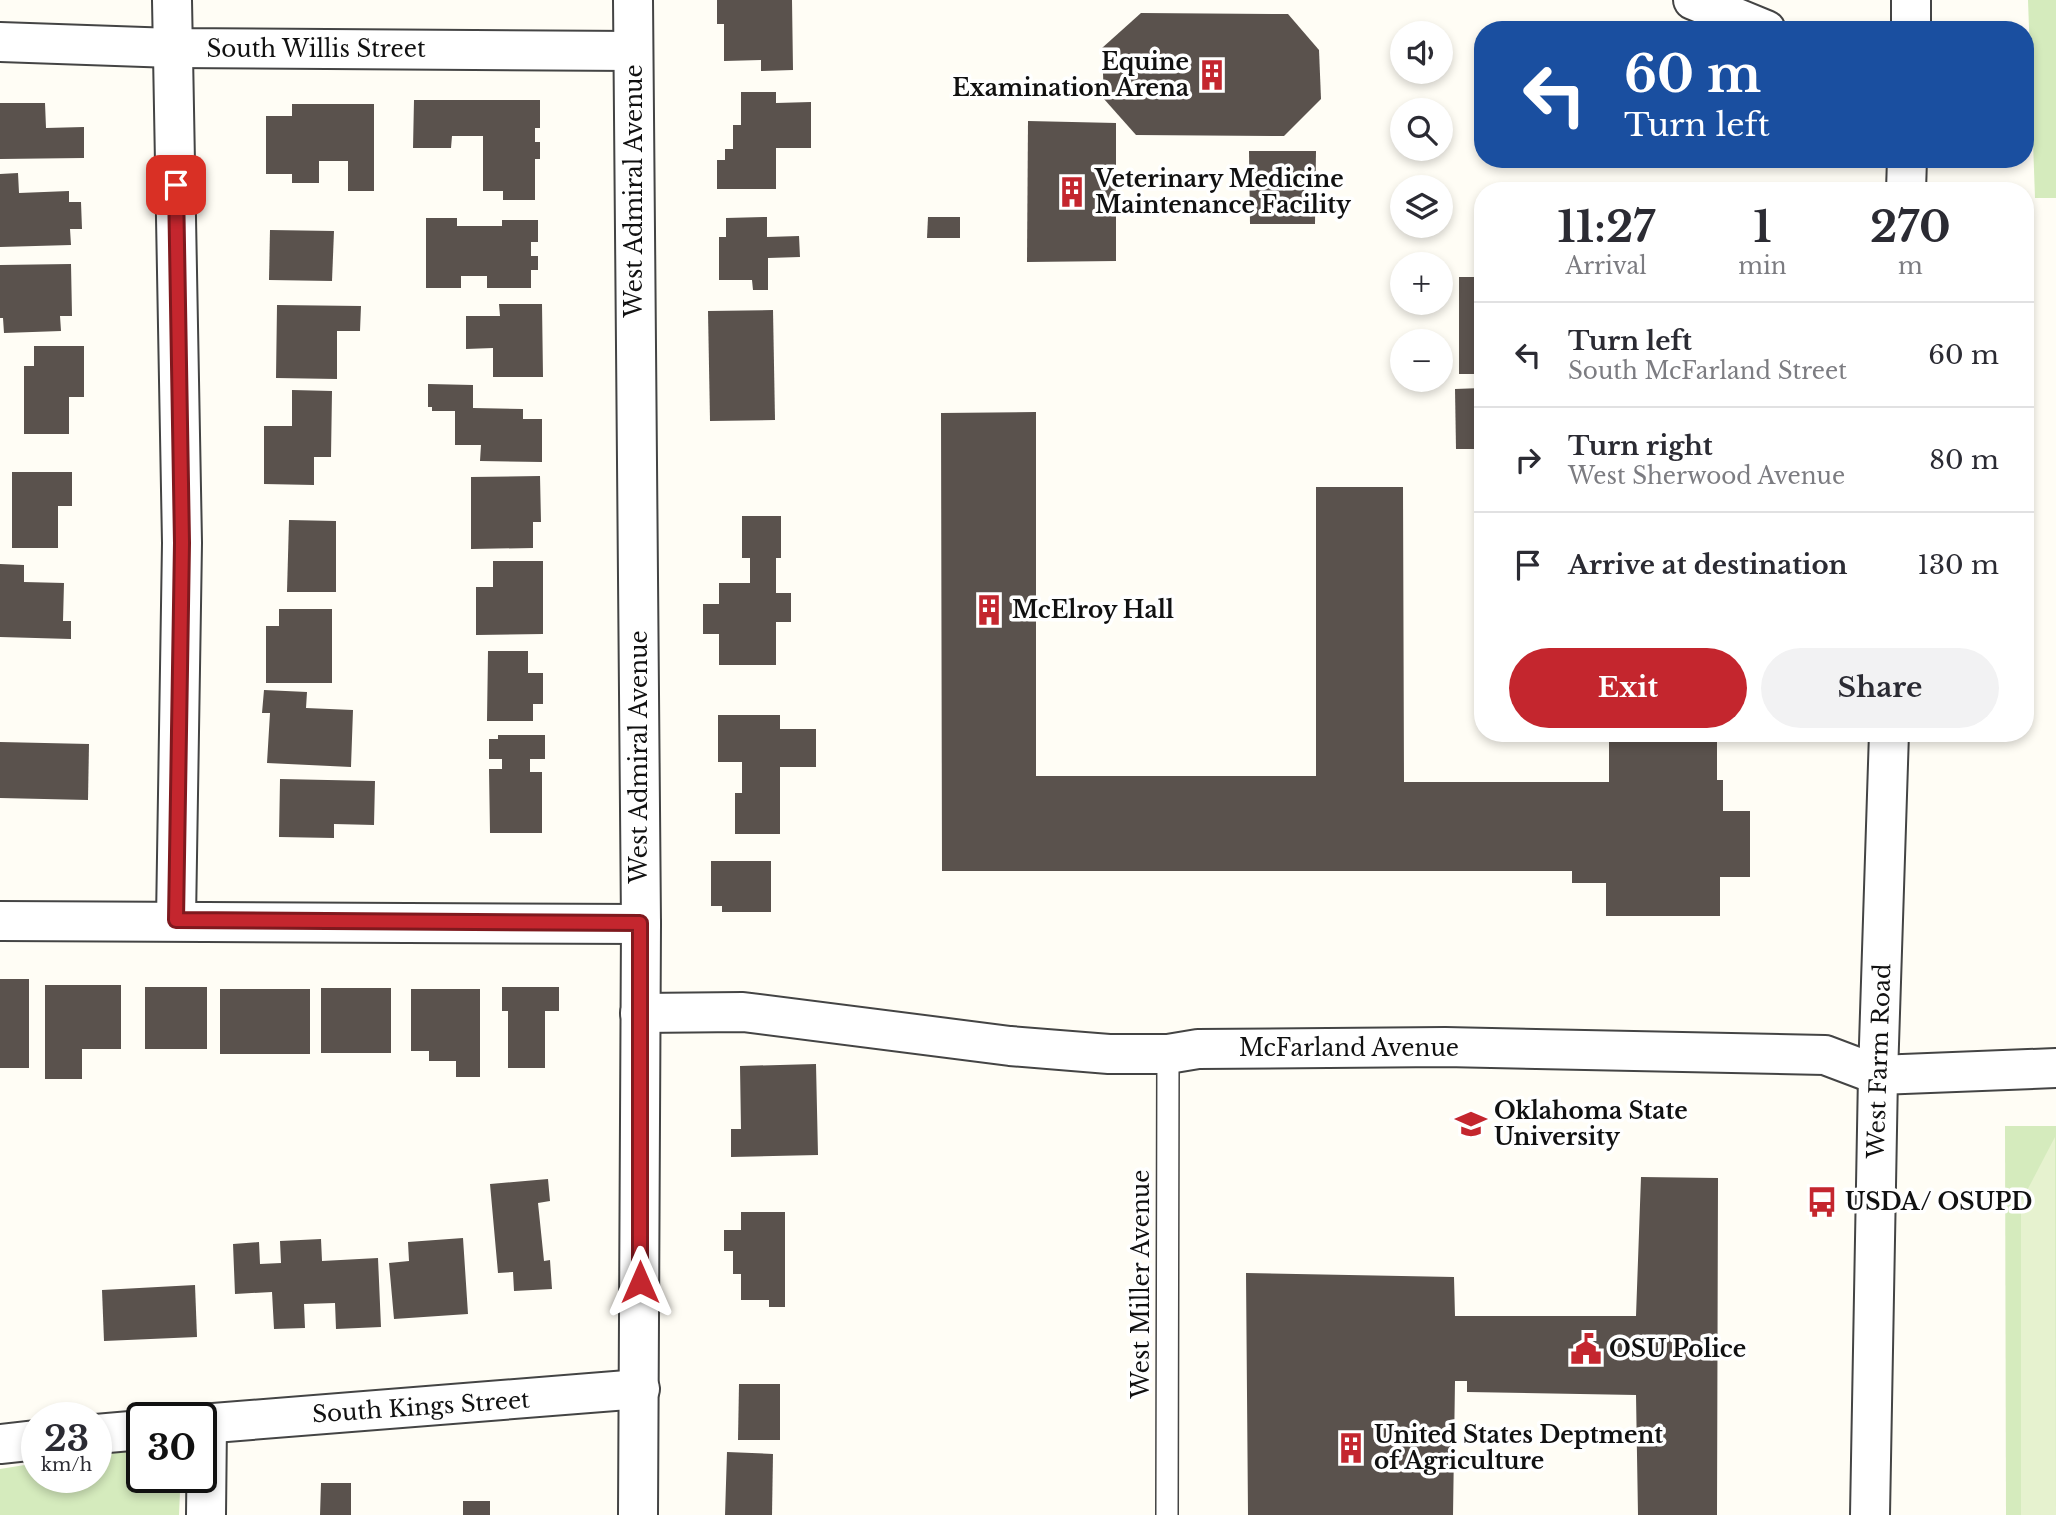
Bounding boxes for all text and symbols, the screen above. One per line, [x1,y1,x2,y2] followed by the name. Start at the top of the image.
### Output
[1390,21,1453,392] map controls
[1390,21,1453,84] button: sound
[206,35,426,63] street label: South Willis Street
[1624,44,1761,105] text: 60 m
[952,48,1189,102] place label: Equine Examination Arena
[1509,49,1600,140] icon: left
[1195,58,1229,92] building icon: Equine Examination Arena
[620,64,648,319] street label: West Admiral Avenue
[1390,98,1453,161] button: search
[1624,105,1770,145] text: Turn left
[146,155,206,215] pin
[1094,165,1352,219] place label: Veterinary Medicine Maintenance Facility
[157,166,195,204] icon: arrive
[1055,175,1089,209] building icon: Veterinary Medicine Maintenance Facility
[1390,175,1453,238] button: layers
[1557,201,1655,253] text: 11:27
[1753,201,1772,253] text: 1
[1870,201,1951,253] text: 270
[1390,252,1453,315] button: +
[1565,252,1647,280] text: Arrival
[1738,252,1787,280] text: min
[1898,252,1923,280] text: m
[1568,325,1692,357] text: Turn left
[1390,329,1453,392] button: −
[1509,336,1547,374] icon: left
[1928,339,1999,371] text: 60 m
[1568,357,1847,385] text: South McFarland Street
[1568,430,1713,462] text: Turn right
[1509,441,1547,479] icon: right
[1929,444,1999,476] text: 80 m
[1568,462,1845,490] text: West Sherwood Avenue
[1509,546,1547,584] icon: arrive
[1568,549,1848,581] text: Arrive at destination
[1917,549,1999,581] text: 130 m
[972,593,1006,627] building icon: McElroy Hall
[1012,596,1174,624] place label: McElroy Hall
[625,630,653,885] street label: West Admiral Avenue
[1509,648,1747,728] button: Exit
[1761,648,1999,728] button: Share
[1862,963,1896,1160] street label: West Farm Road
[1239,1034,1459,1062] street label: McFarland Avenue
[1494,1097,1688,1151] place label: Oklahoma State University
[1454,1107,1488,1141] school or university icon: Oklahoma State University
[1127,1170,1155,1399] street label: West Miller Avenue
[1805,1185,1839,1219] bus stop icon: USDA/ OSUPD
[1845,1188,2032,1216] place label: USDA/ OSUPD
[603,1245,677,1319] position arrow
[1569,1332,1603,1366] public building icon: OSU Police
[1609,1335,1746,1363] place label: OSU Police
[311,1385,531,1429] street label: South Kings Street
[126,1402,217,1493] speed limit sign: 30
[44,1417,89,1460] text: 23
[1374,1421,1663,1475] place label: United States Deptment of Agriculture
[1334,1431,1368,1465] building icon: United States Deptment of Agriculture
[41,1454,92,1476] text: km/h

